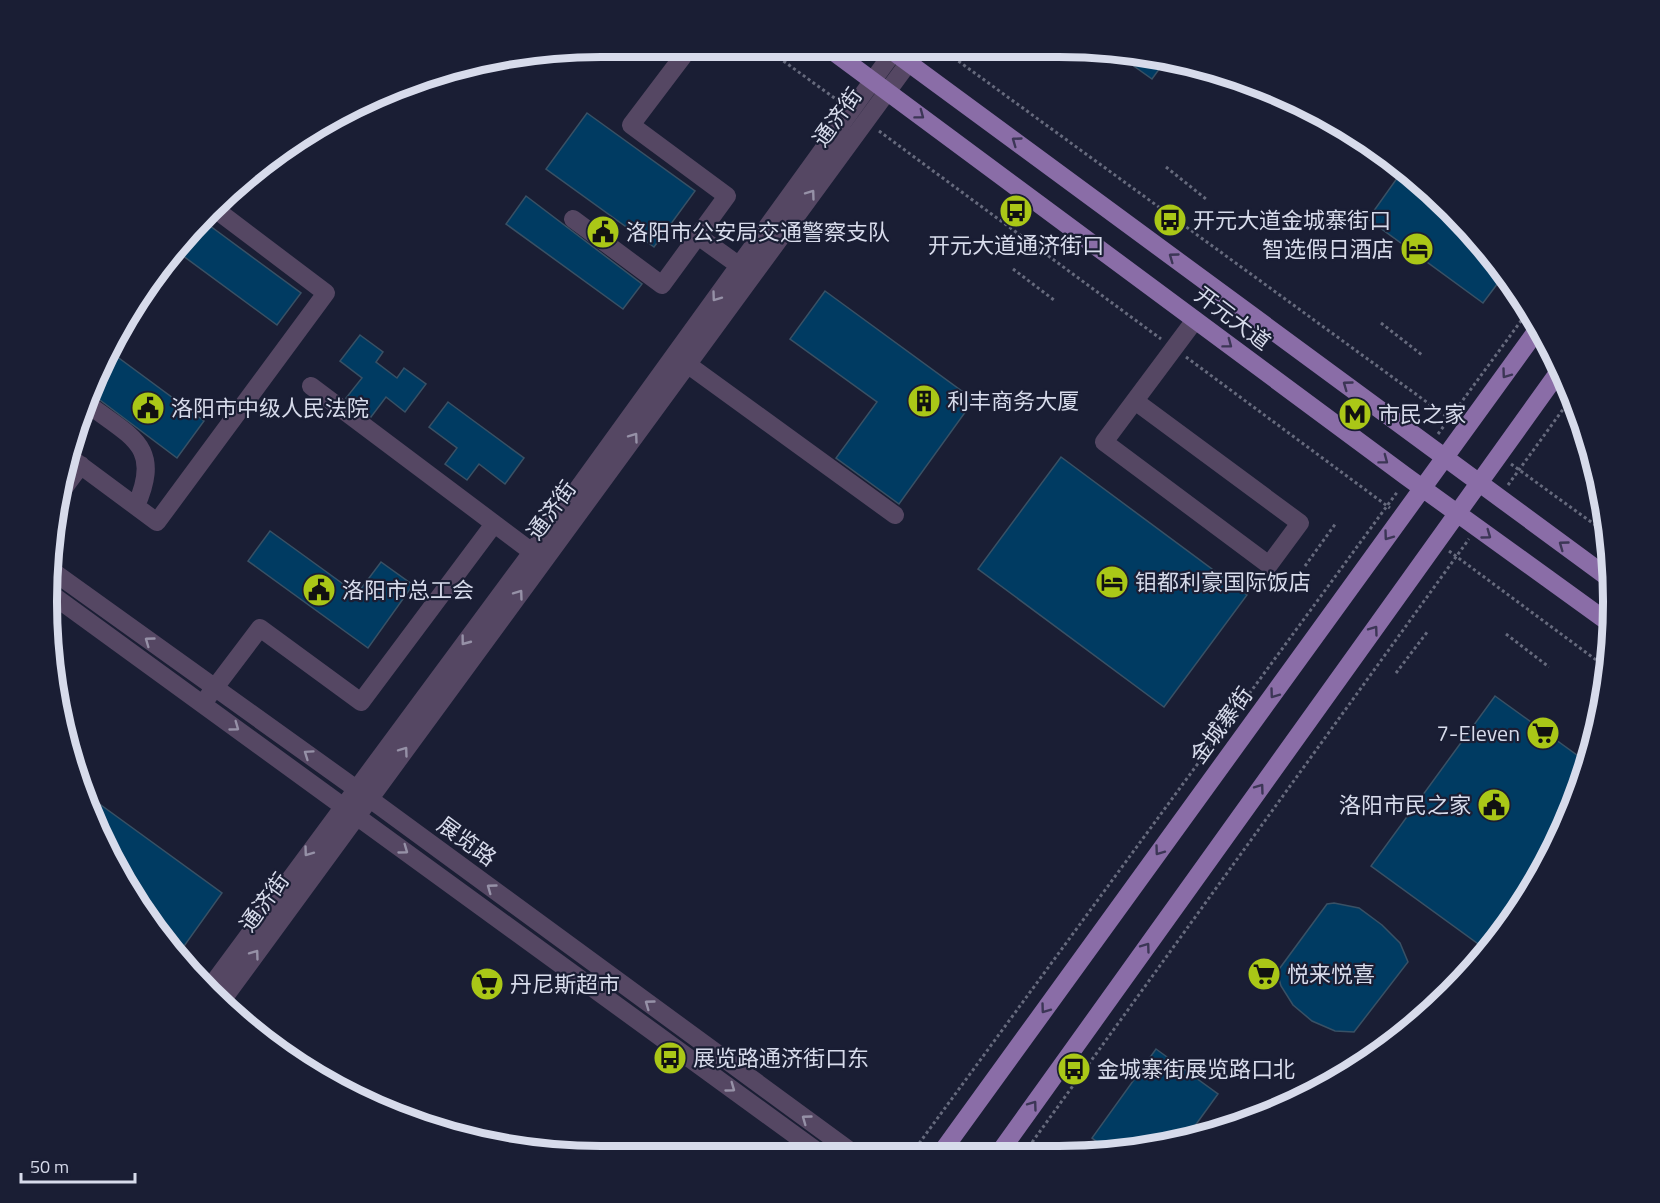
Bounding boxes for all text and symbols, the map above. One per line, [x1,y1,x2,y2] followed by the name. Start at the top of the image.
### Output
[804,80,870,154] street label: 通济街
[913,107,924,118] one-way arrow
[1012,137,1023,148] one-way arrow
[804,190,815,201] one-way arrow
[998,193,1034,229] bus stop icon: 开元大道通济街口
[1152,202,1188,238] bus stop icon: 开元大道金城寨街口
[1193,203,1391,237] place label: 开元大道金城寨街口
[585,214,621,250] public building icon: 洛阳市公安局交通警察支队
[626,215,890,249] place label: 洛阳市公安局交通警察支队
[928,228,1104,262] place label: 开元大道通济街口
[1399,231,1435,267] hotel icon: 智选假日酒店
[1262,232,1394,266] place label: 智选假日酒店
[1168,253,1179,264] one-way arrow
[1188,278,1278,358] street label: 开元大道
[713,291,724,302] one-way arrow
[1221,337,1232,348] one-way arrow
[1502,367,1513,378] one-way arrow
[1342,381,1353,392] one-way arrow
[906,383,942,419] building icon: 利丰商务大厦
[947,384,1079,418] place label: 利丰商务大厦
[130,390,166,426] public building icon: 洛阳市中级人民法院
[171,391,369,425] place label: 洛阳市中级人民法院
[1337,396,1373,432] metro station icon: 市民之家
[1378,397,1466,431] place label: 市民之家
[627,432,638,443] one-way arrow
[1378,453,1389,464] one-way arrow
[518,473,584,547] street label: 通济街
[1480,528,1491,539] one-way arrow
[1384,529,1395,540] one-way arrow
[1559,541,1570,552] one-way arrow
[1094,564,1130,600] hotel icon: 钼都利豪国际饭店
[1135,565,1311,599] place label: 钼都利豪国际饭店
[301,572,337,608] public building icon: 洛阳市总工会
[342,573,474,607] place label: 洛阳市总工会
[512,590,523,601] one-way arrow
[1367,625,1378,636] one-way arrow
[461,634,472,645] one-way arrow
[144,637,155,648] one-way arrow
[1181,679,1261,771] street label: 金城寨街
[1270,687,1281,698] one-way arrow
[1525,715,1561,751] supermarket icon: 7-Eleven
[1437,716,1520,750] place label: 7-Eleven
[228,720,239,731] one-way arrow
[396,747,407,758] one-way arrow
[303,750,314,761] one-way arrow
[1253,784,1264,795] one-way arrow
[1476,787,1512,823] public building icon: 洛阳市民之家
[1339,788,1471,822] place label: 洛阳市民之家
[430,808,504,874] street label: 展览路
[397,843,408,854] one-way arrow
[1155,845,1166,856] one-way arrow
[305,846,316,857] one-way arrow
[231,865,297,939] street label: 通济街
[487,884,498,895] one-way arrow
[1139,942,1150,953] one-way arrow
[248,950,259,961] one-way arrow
[1246,956,1282,992] supermarket icon: 悦来悦喜
[1287,957,1375,991] place label: 悦来悦喜
[469,966,505,1002] supermarket icon: 丹尼斯超市
[510,967,620,1001] place label: 丹尼斯超市
[644,1000,655,1011] one-way arrow
[1041,1003,1052,1014] one-way arrow
[652,1040,688,1076] bus stop icon: 展览路通济街口东
[693,1041,869,1075] place label: 展览路通济街口东
[1056,1051,1092,1087] bus stop icon: 金城寨街展览路口北
[1097,1052,1295,1086] place label: 金城寨街展览路口北
[725,1081,736,1092] one-way arrow
[1026,1101,1037,1112] one-way arrow
[802,1115,813,1126] one-way arrow
[21,1146,135,1184] scale bar
[30,1153,69,1180] text: 50 m

